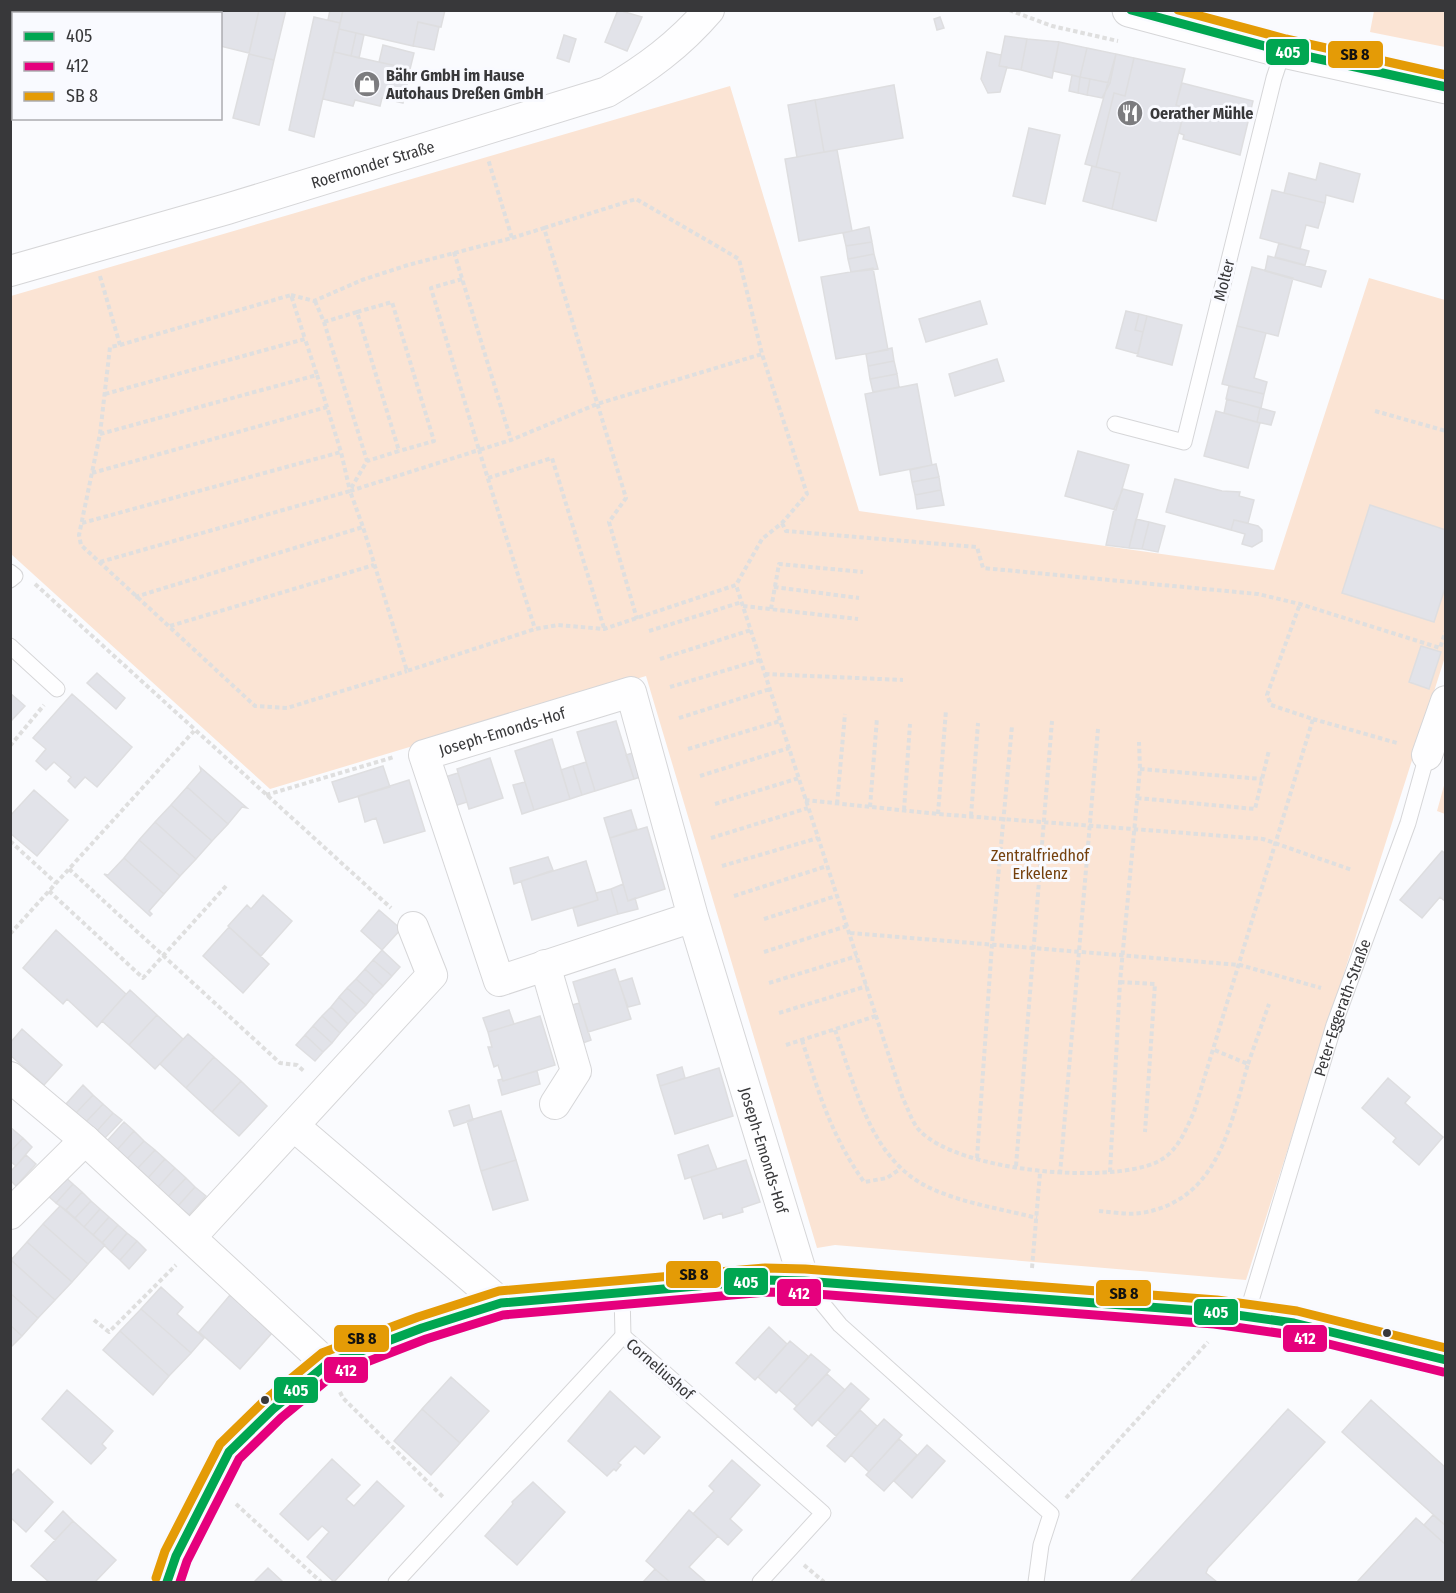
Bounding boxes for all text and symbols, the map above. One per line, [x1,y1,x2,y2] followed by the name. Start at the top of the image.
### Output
[12,12,222,120] legend
[66,25,92,47] text: 405
[1265,38,1310,66] line badge: 405
[1327,40,1384,69] line badge: SB 8
[1276,43,1301,62] text: 405
[1340,45,1370,64] text: SB 8
[66,55,89,77] text: 412
[385,66,544,103] place label: Bähr GmbH im Hause Autohaus Dreßen GmbH
[352,69,382,99] shop icon: Bähr GmbH im Hause Autohaus Dreßen GmbH
[66,85,98,107] text: SB 8
[1115,98,1145,128] restaurant icon: Oerather Mühle
[1150,104,1253,123] place label: Oerather Mühle
[309,136,437,192] street label: Roermonder Straße
[1210,257,1238,303] street label: Molter
[437,703,569,759] street label: Joseph-Emonds-Hof
[991,846,1090,883] park label: Zentralfriedhof Erkelenz
[1310,936,1374,1078] street label: Peter-Eggerath-Straße
[736,1085,793,1217] street label: Joseph-Emonds-Hof
[665,1260,722,1289] line badge: SB 8
[679,1265,709,1284] text: SB 8
[723,1267,769,1296] line badge: 405
[734,1273,759,1292] text: 405
[776,1278,822,1307] line badge: 412
[1095,1279,1152,1307] line badge: SB 8
[788,1284,810,1303] text: 412
[1109,1284,1139,1303] text: SB 8
[1193,1298,1239,1326] line badge: 405
[1204,1303,1229,1322] text: 405
[333,1324,390,1353] line badge: SB 8
[1282,1324,1328,1353] line badge: 412
[1381,1327,1393,1339] unlabelled marker
[347,1329,377,1348] text: SB 8
[1294,1329,1316,1348] text: 412
[622,1334,699,1404] street label: Corneliushof
[323,1356,369,1384] line badge: 412
[335,1361,357,1380] text: 412
[273,1376,319,1404] line badge: 405
[284,1381,309,1400] text: 405
[259,1394,271,1406] unlabelled marker

